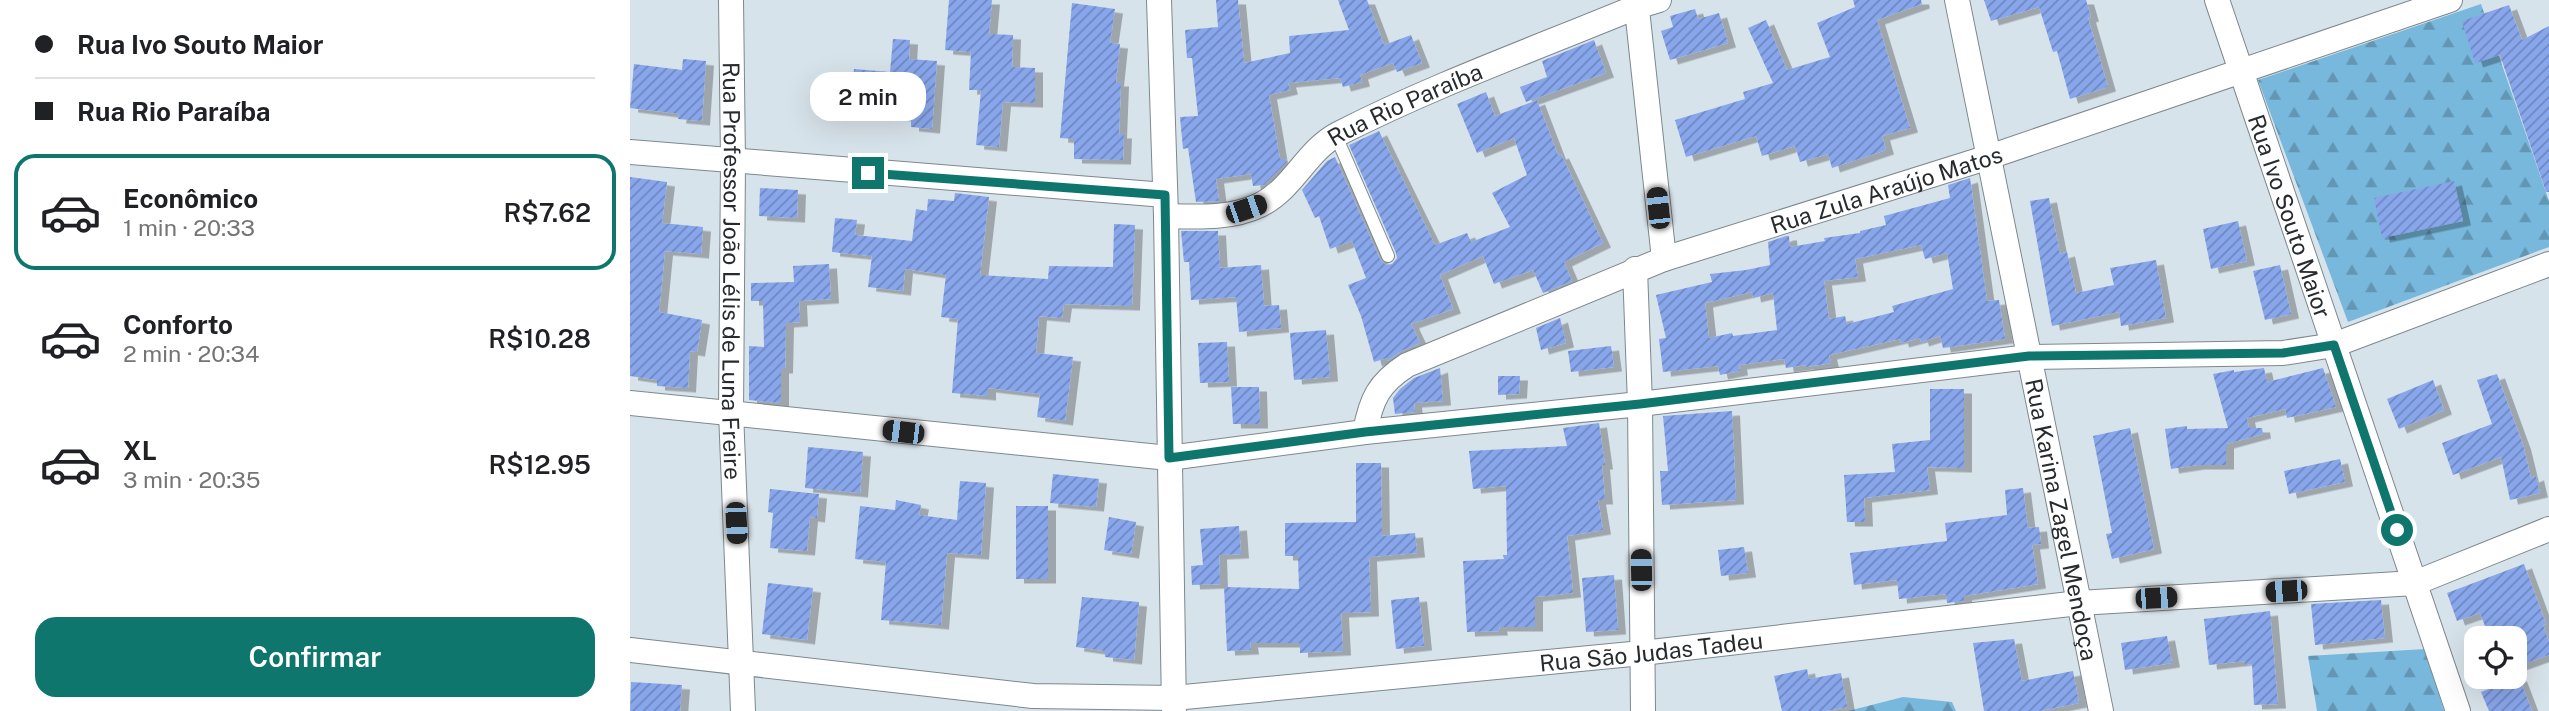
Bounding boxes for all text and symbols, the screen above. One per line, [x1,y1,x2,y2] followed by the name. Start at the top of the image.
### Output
[77,29,323,60] text: Rua Ivo Souto Maior
[1322,57,1486,151] street label: Rua Rio Paraíba
[717,62,747,480] street label: Rua Professor João Lélis de Luna Freire
[810,72,926,120] callout: 2 min
[838,83,898,110] text: 2 min
[77,96,271,127] text: Rua Rio Paraíba
[2243,111,2337,321] street label: Rua Ivo Souto Maior
[1767,140,2006,238] street label: Rua Zula Araújo Matos
[852,157,884,189] route end
[39,181,102,244] icon: car
[123,183,258,214] text: Econômico
[1646,186,1671,230] car
[1223,192,1270,226] car
[504,197,591,228] text: R$7.62
[123,214,255,241] text: 1 min · 20:33
[39,307,102,370] icon: car
[123,309,233,340] text: Conforto
[488,323,591,354] text: R$10.28
[123,340,260,367] text: 2 min · 20:34
[2020,376,2104,663] street label: Rua Karina Zagel Mendoça
[881,419,926,445] car
[39,433,102,496] icon: car
[123,435,157,466] text: XL
[488,449,591,480] text: R$12.95
[123,466,261,493] text: 3 min · 20:35
[725,501,748,545] car
[2381,514,2413,546] route start
[1631,549,1652,591] car
[2265,579,2308,603] car
[2135,586,2178,610] car
[35,617,595,697] button: Confirmar
[1538,626,1764,676] street label: Rua São Judas Tadeu
[2464,626,2527,689] map controls
[2464,626,2527,689] button: locate

